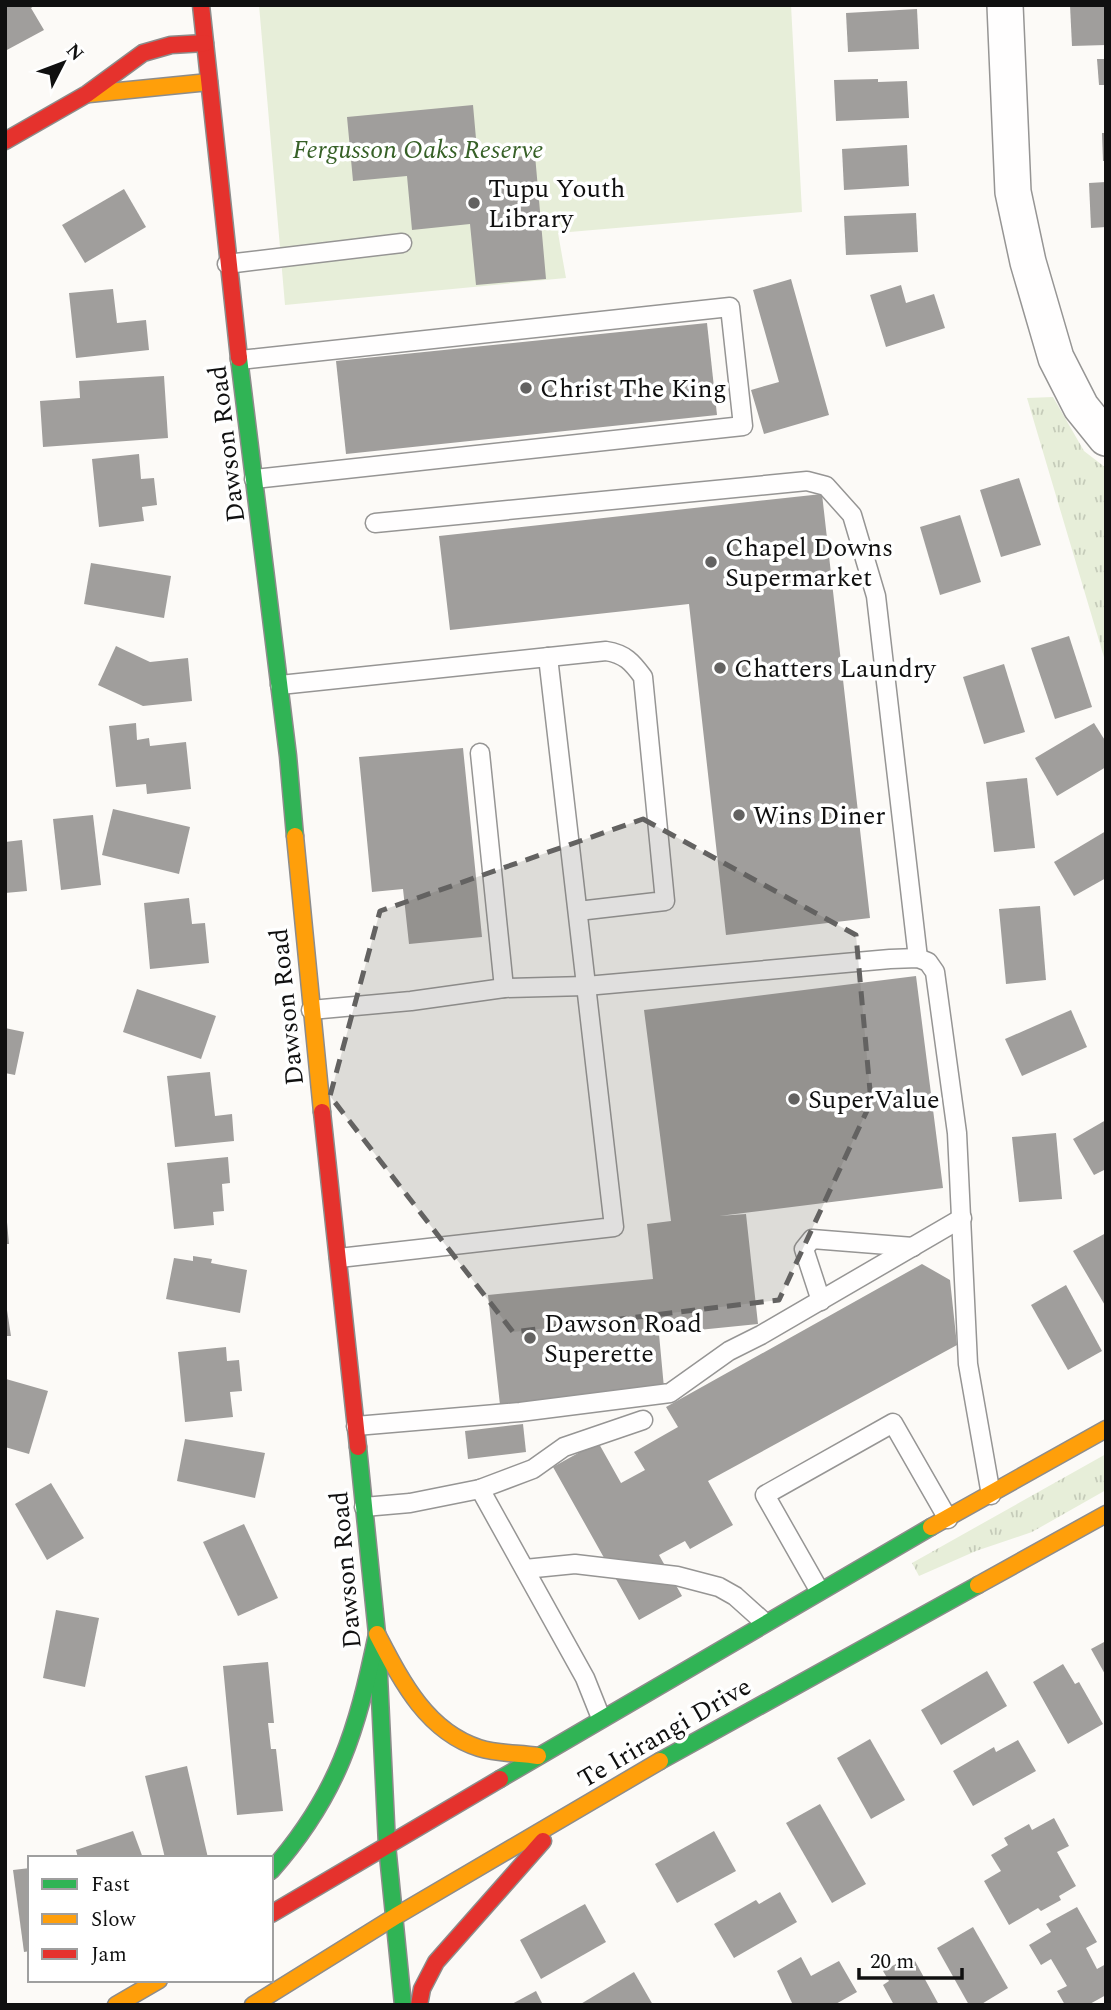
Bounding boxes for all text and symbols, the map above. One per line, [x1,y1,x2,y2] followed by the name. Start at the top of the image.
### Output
[28,28,98,98] north arrow
[59,37,90,68] text: N
[292,130,544,170] park label: Fergusson Oaks Reserve
[488,169,626,239] place label: Tupu Youth Library
[466,195,482,211] marker: Tupu Youth Library
[198,363,256,525] street label: Dawson Road
[540,369,727,409] place label: Christ The King
[518,380,534,396] marker: Christ The King
[725,528,893,598] place label: Chapel Downs Supermarket
[703,554,719,570] marker: Chapel Downs Supermarket
[734,649,937,689] place label: Chatters Laundry
[712,660,728,676] marker: Chatters Laundry
[753,796,886,836] place label: Wins Diner
[731,807,747,823] marker: Wins Diner
[259,926,315,1088] street label: Dawson Road
[808,1080,940,1120] place label: SuperValue
[786,1091,802,1107] marker: SuperValue
[544,1304,702,1374] place label: Dawson Road Superette
[522,1330,538,1346] marker: Dawson Road Superette
[319,1489,373,1650] street label: Dawson Road
[570,1667,759,1799] street label: Te Irirangi Drive
[28,1856,273,1982] legend
[91,1869,130,1901] text: Fast
[91,1904,137,1936] text: Slow
[859,1937,962,1981] scale bar
[91,1939,127,1971] text: Jam
[870,1946,914,1978] text: 20 m

